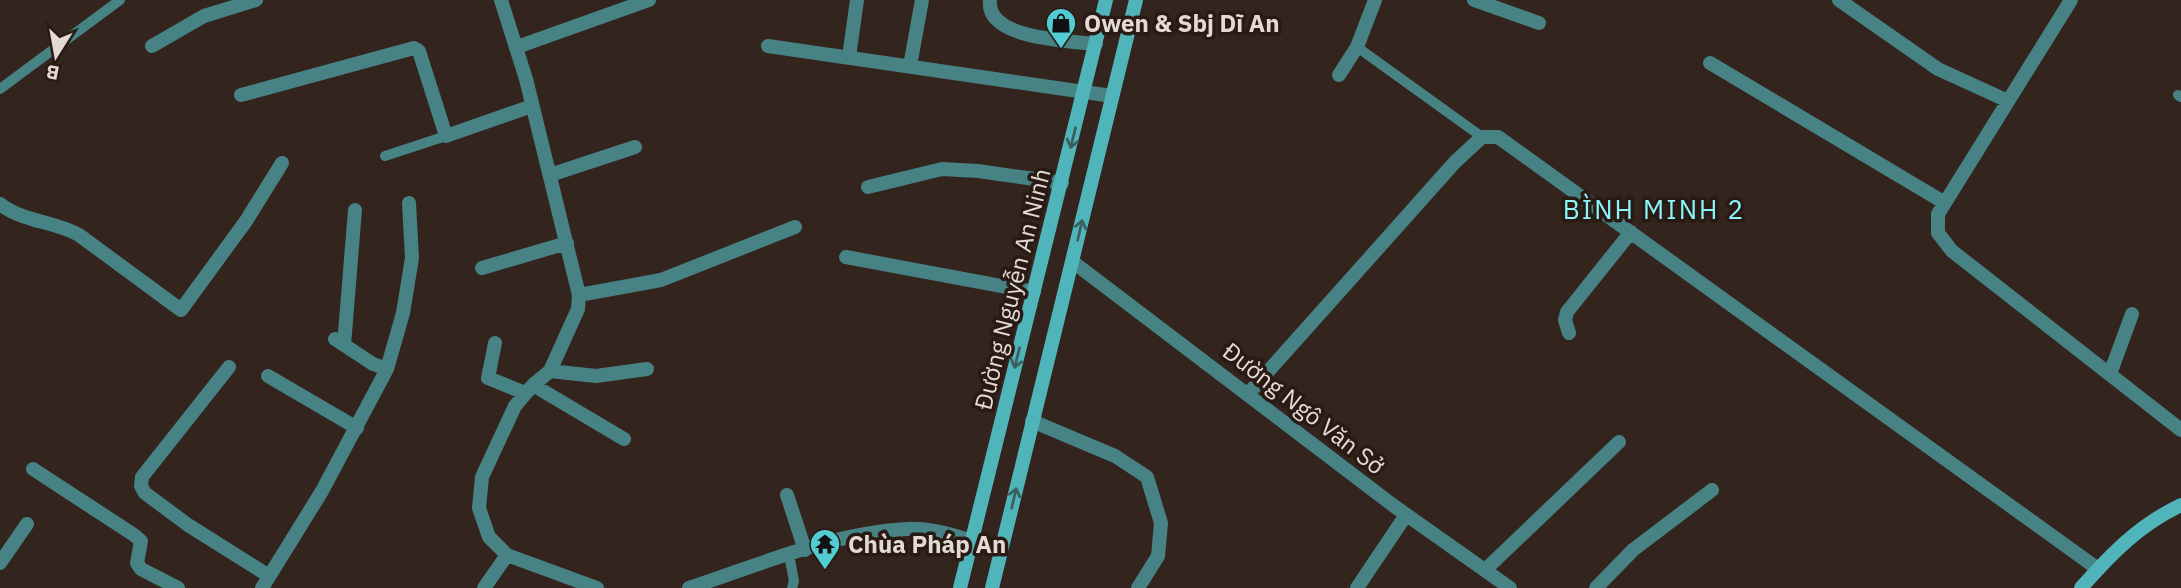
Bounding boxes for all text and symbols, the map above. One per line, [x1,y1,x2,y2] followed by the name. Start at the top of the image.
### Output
[1044,6,1078,50] shop icon: Owen & Sbj Dĩ An
[1084,7,1280,39] place label: Owen & Sbj Dĩ An
[21,21,91,91] north arrow
[44,60,61,86] text: B
[1066,126,1079,149] one-way arrow
[967,165,1057,413] street label: Đường Nguyễn An Ninh
[1563,192,1745,226] district label: BÌNH MINH 2
[1075,219,1088,241] one-way arrow
[1216,335,1392,481] street label: Đường Ngô Văn Sở
[1010,347,1023,369] one-way arrow
[1007,487,1021,510] one-way arrow
[808,527,842,571] temple icon: Chùa Pháp An
[848,528,1006,560] place label: Chùa Pháp An

